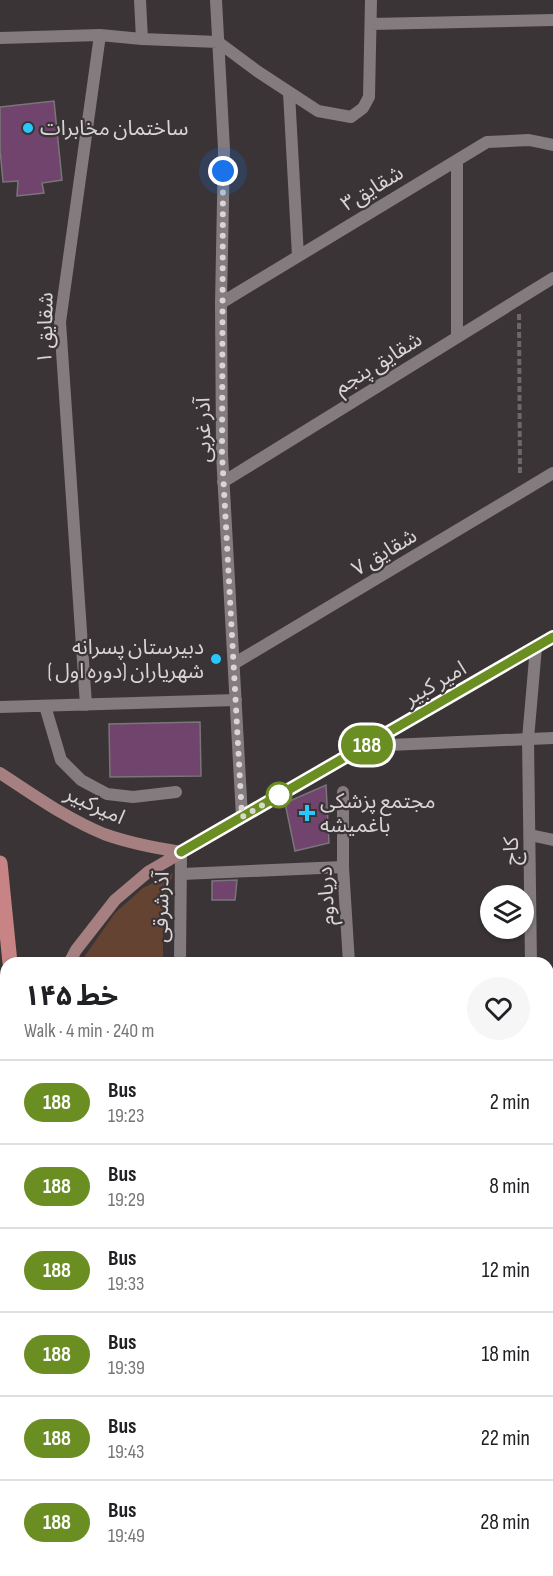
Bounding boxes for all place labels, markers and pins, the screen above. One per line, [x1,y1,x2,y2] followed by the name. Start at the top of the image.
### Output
[40,116,189,141] place label: ساختمان مخابرات
[21,121,35,135] marker: ساختمان مخابرات
[47,635,204,684] place label: دبیرستان پسرانه شهریاران (دوره اول )
[209,652,223,666] marker: دبیرستان پسرانه شهریاران (دوره اول )
[266,782,292,808] unlabelled marker
[320,789,435,838] place label: مجتمع پزشکی باغمیشه
[298,804,316,822] marker: مجتمع پزشکی باغمیشه

